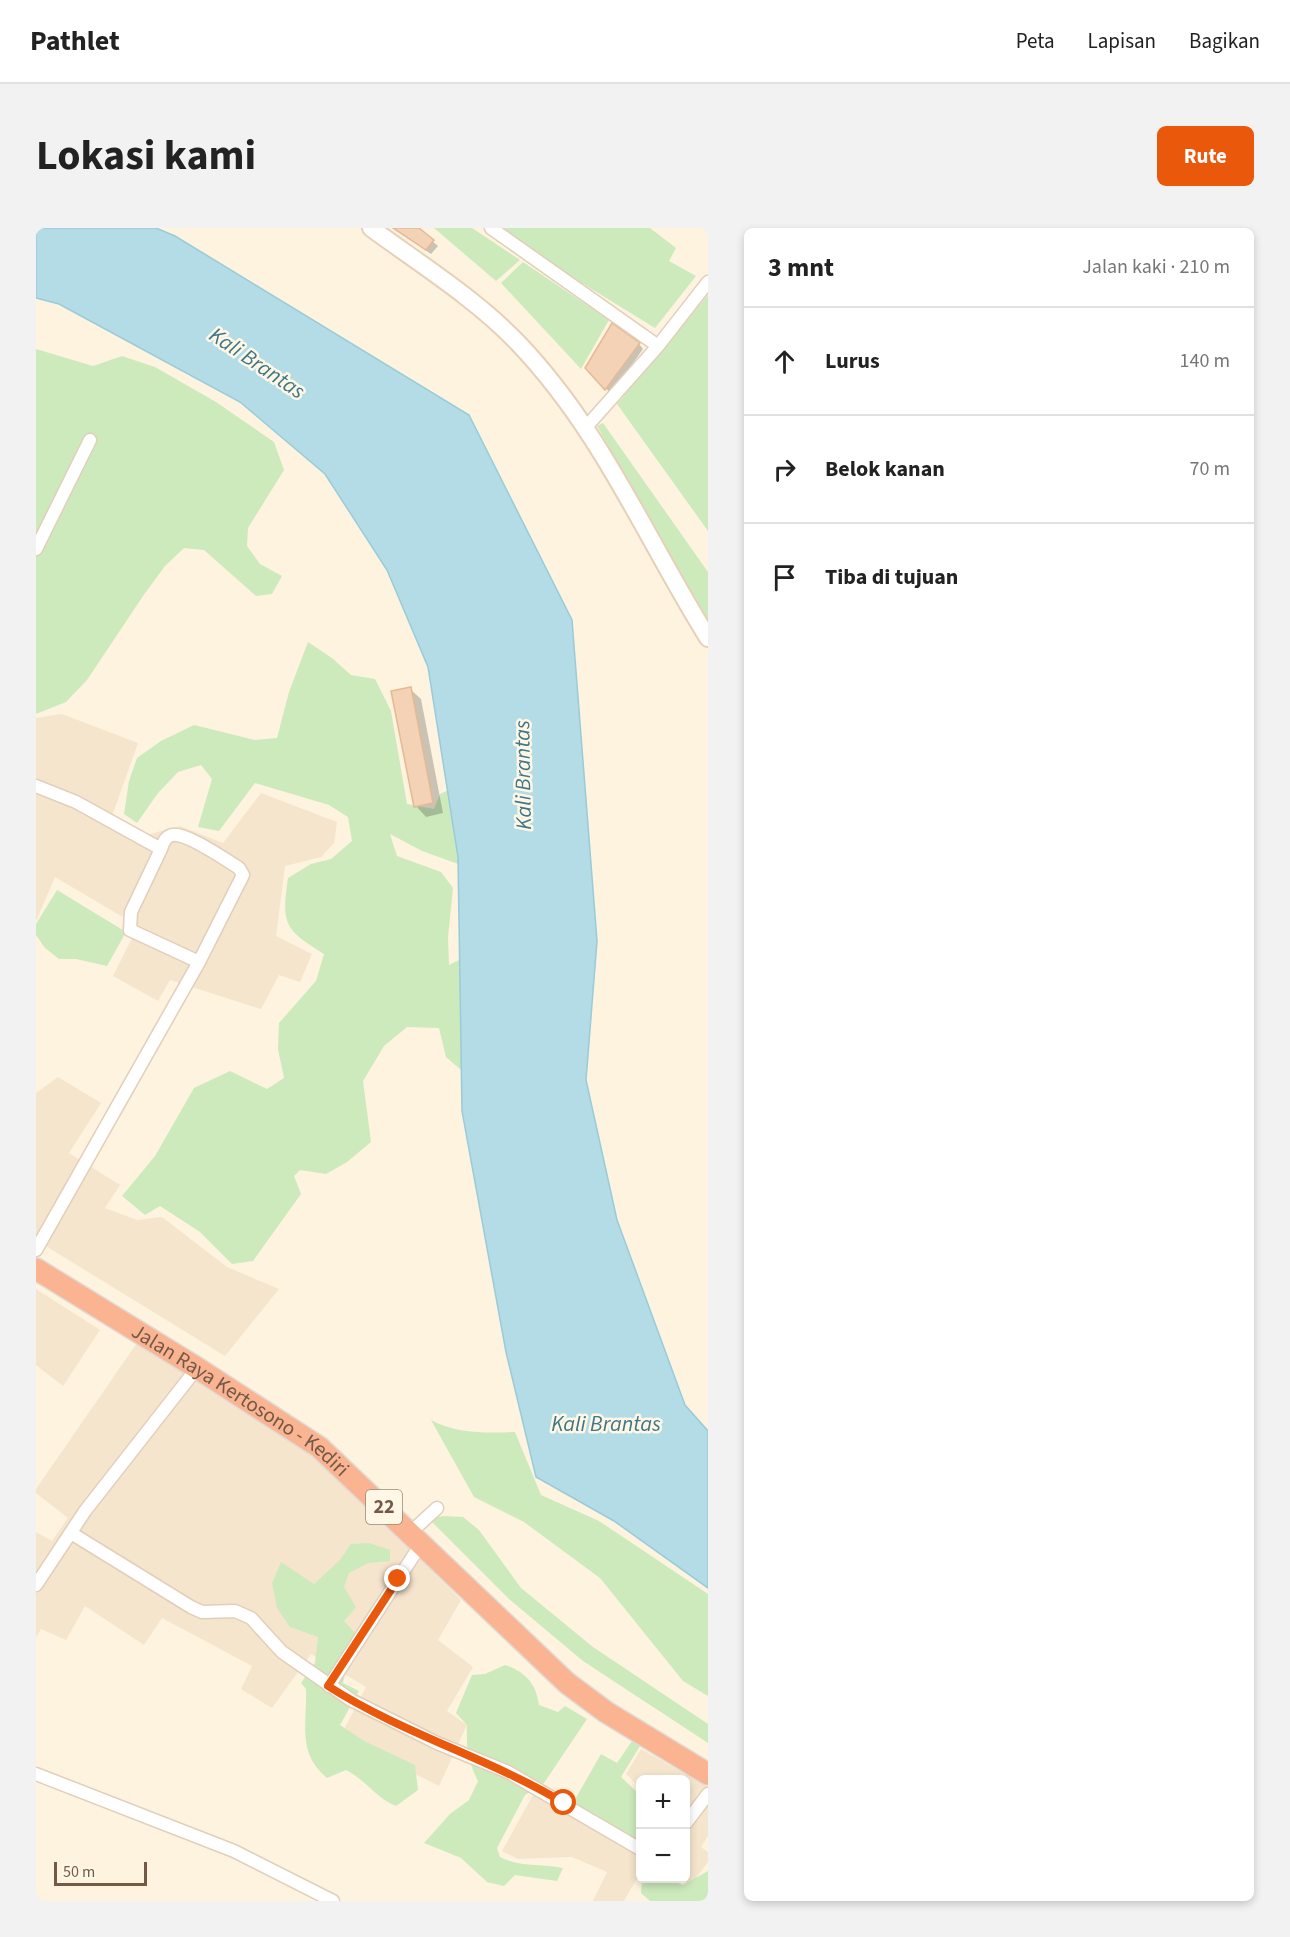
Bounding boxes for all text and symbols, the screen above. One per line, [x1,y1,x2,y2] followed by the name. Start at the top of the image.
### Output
[30,21,120,61] text: Pathlet
[1016,26,1055,56] text: Peta
[1088,26,1156,56] text: Lapisan
[1189,26,1260,56] text: Bagikan
[36,126,256,186] text: Lokasi kami
[1157,126,1254,186] button: Rute
[768,249,834,286] text: 3 mnt
[1082,253,1230,281] text: Jalan kaki · 210 m
[203,319,311,407] water label: Kali Brantas
[768,345,801,378] icon: ahead
[825,345,880,377] text: Lurus
[1180,347,1230,375] text: 140 m
[768,453,801,486] icon: right
[825,453,945,485] text: Belok kanan
[1190,455,1230,483] text: 70 m
[768,561,801,594] icon: arrive
[825,561,958,593] text: Tiba di tujuan
[506,720,540,830] water label: Kali Brantas
[126,1316,356,1483] street label: Jalan Raya Kertosono - Kediri
[551,1408,661,1440] water label: Kali Brantas
[366,1490,402,1524] road number: 22
[384,1565,410,1591] route end
[636,1775,690,1883] map controls
[636,1775,690,1829] button: +
[550,1789,576,1815] route start
[636,1829,690,1883] button: −
[54,1859,147,1886] scale bar
[63,1861,95,1883] text: 50 m

